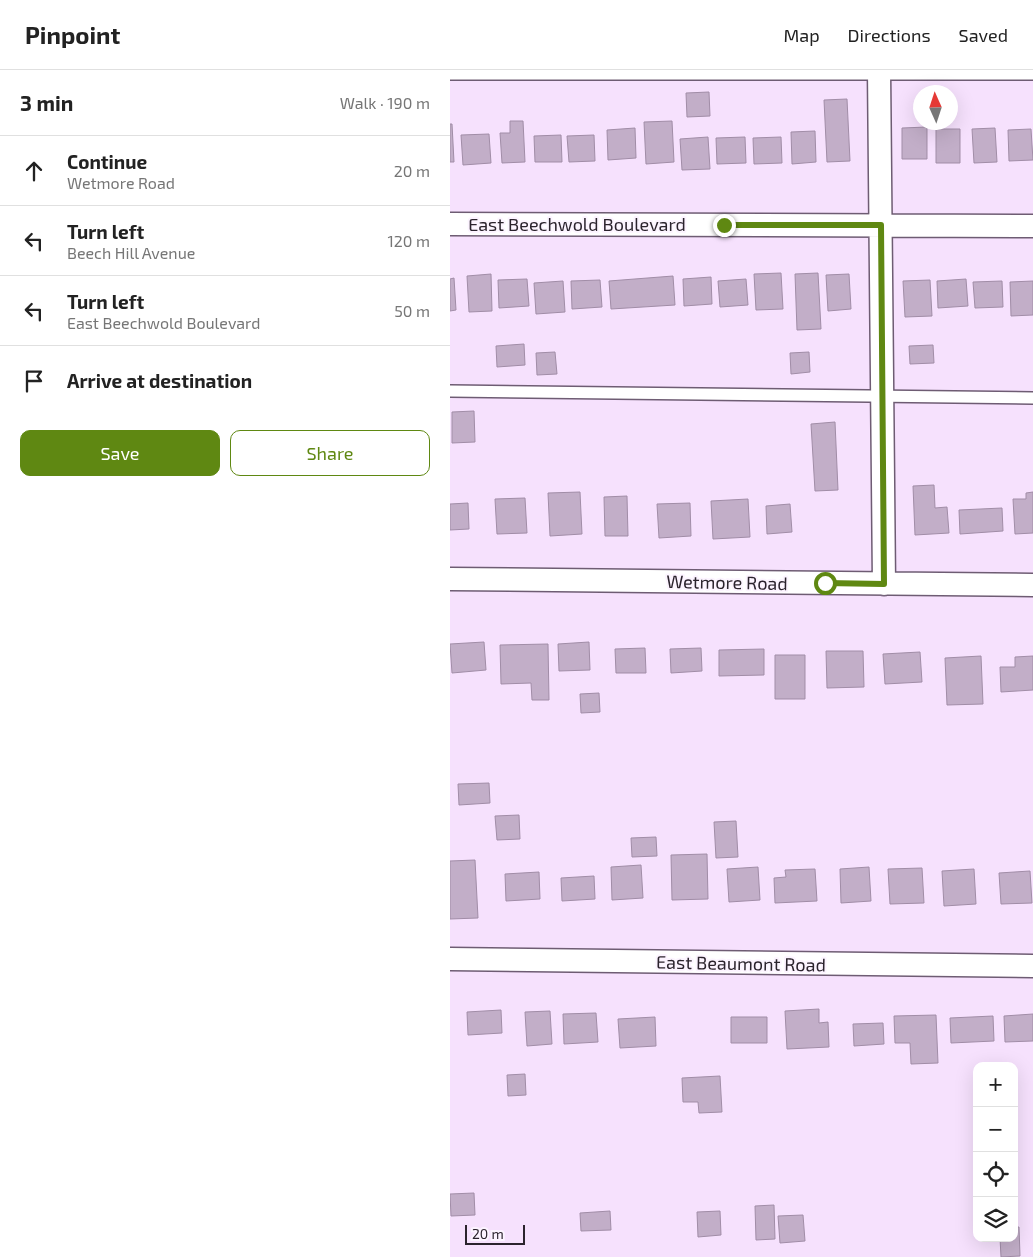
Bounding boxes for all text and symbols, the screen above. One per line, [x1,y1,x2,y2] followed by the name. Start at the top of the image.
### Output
[25,20,120,49] text: Pinpoint
[783,24,820,46] text: Map
[848,24,931,46] text: Directions
[959,24,1008,46] text: Saved
[913,85,958,130] north arrow
[20,90,73,115] text: 3 min
[340,93,430,112] text: Walk · 190 m
[67,150,147,173] text: Continue
[20,157,48,185] icon: ahead
[394,161,430,180] text: 20 m
[67,173,175,192] text: Wetmore Road
[468,213,686,235] street label: East Beechwold Boulevard
[713,214,736,237] route end
[67,220,144,243] text: Turn left
[20,227,48,255] icon: left
[387,231,430,250] text: 120 m
[67,243,195,262] text: Beech Hill Avenue
[67,290,144,313] text: Turn left
[20,297,48,325] icon: left
[394,301,430,320] text: 50 m
[67,313,261,332] text: East Beechwold Boulevard
[20,367,48,395] icon: arrive
[67,369,252,392] text: Arrive at destination
[20,430,220,476] button: Save
[230,430,430,476] button: Share
[666,570,788,594] street label: Wetmore Road
[814,572,837,595] route start
[656,951,826,975] street label: East Beaumont Road
[973,1062,1018,1242] map controls
[973,1062,1018,1107] button: +
[973,1107,1018,1152] button: −
[973,1152,1018,1197] button: locate
[973,1197,1018,1242] button: layers
[465,1222,525,1245] scale bar
[472,1225,504,1242] text: 20 m

